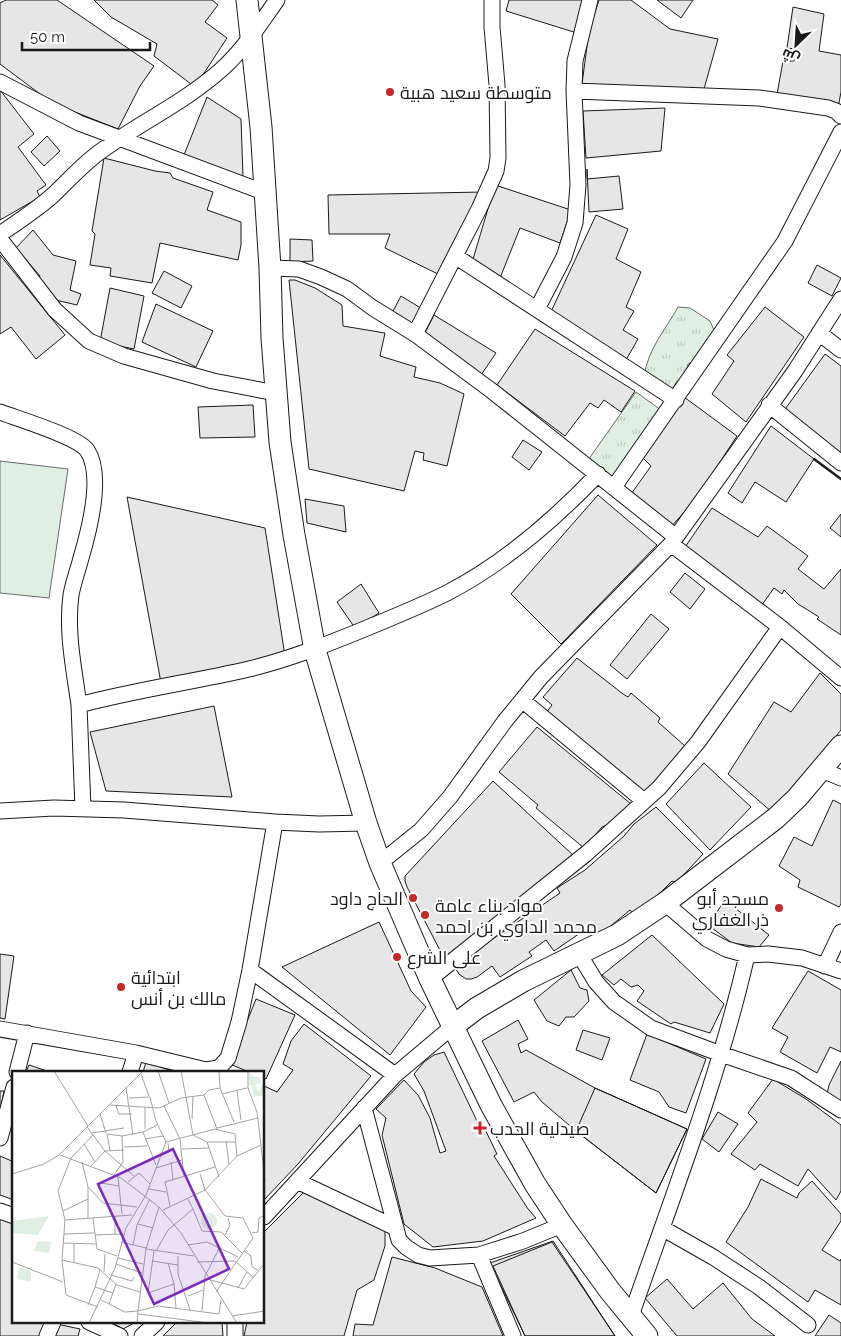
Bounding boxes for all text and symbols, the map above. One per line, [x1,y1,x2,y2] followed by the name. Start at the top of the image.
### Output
[22,20,150,52] scale bar
[771,20,821,70] north arrow
[30,28,65,46] text: 50 m
[779,45,802,68] text: ش
[400,82,552,104] place label: متوسطة سعيد هبية
[384,86,396,98] marker: متوسطة سعيد هبية
[330,888,403,911] place label: الحاج داود
[692,888,769,934] place label: مسجد أبو ذر الغفاري
[407,892,419,904] marker: الحاج داود
[435,895,597,941] place label: مواد بناء عامة محمد الداوي بن احمد
[773,902,785,914] marker: مسجد أبو ذر الغفاري
[419,909,431,921] marker: مواد بناء عامة محمد الداوي بن احمد
[407,947,481,970] place label: على الشرع
[391,951,403,963] marker: على الشرع
[131,967,226,1010] place label: ابتدائية مالك بن أنس
[115,981,127,993] marker: ابتدائية مالك بن أنس
[12,1071,265,1324] inset map
[490,1118,589,1139] place label: صيدلية الحدب
[474,1122,486,1134] marker: صيدلية الحدب

